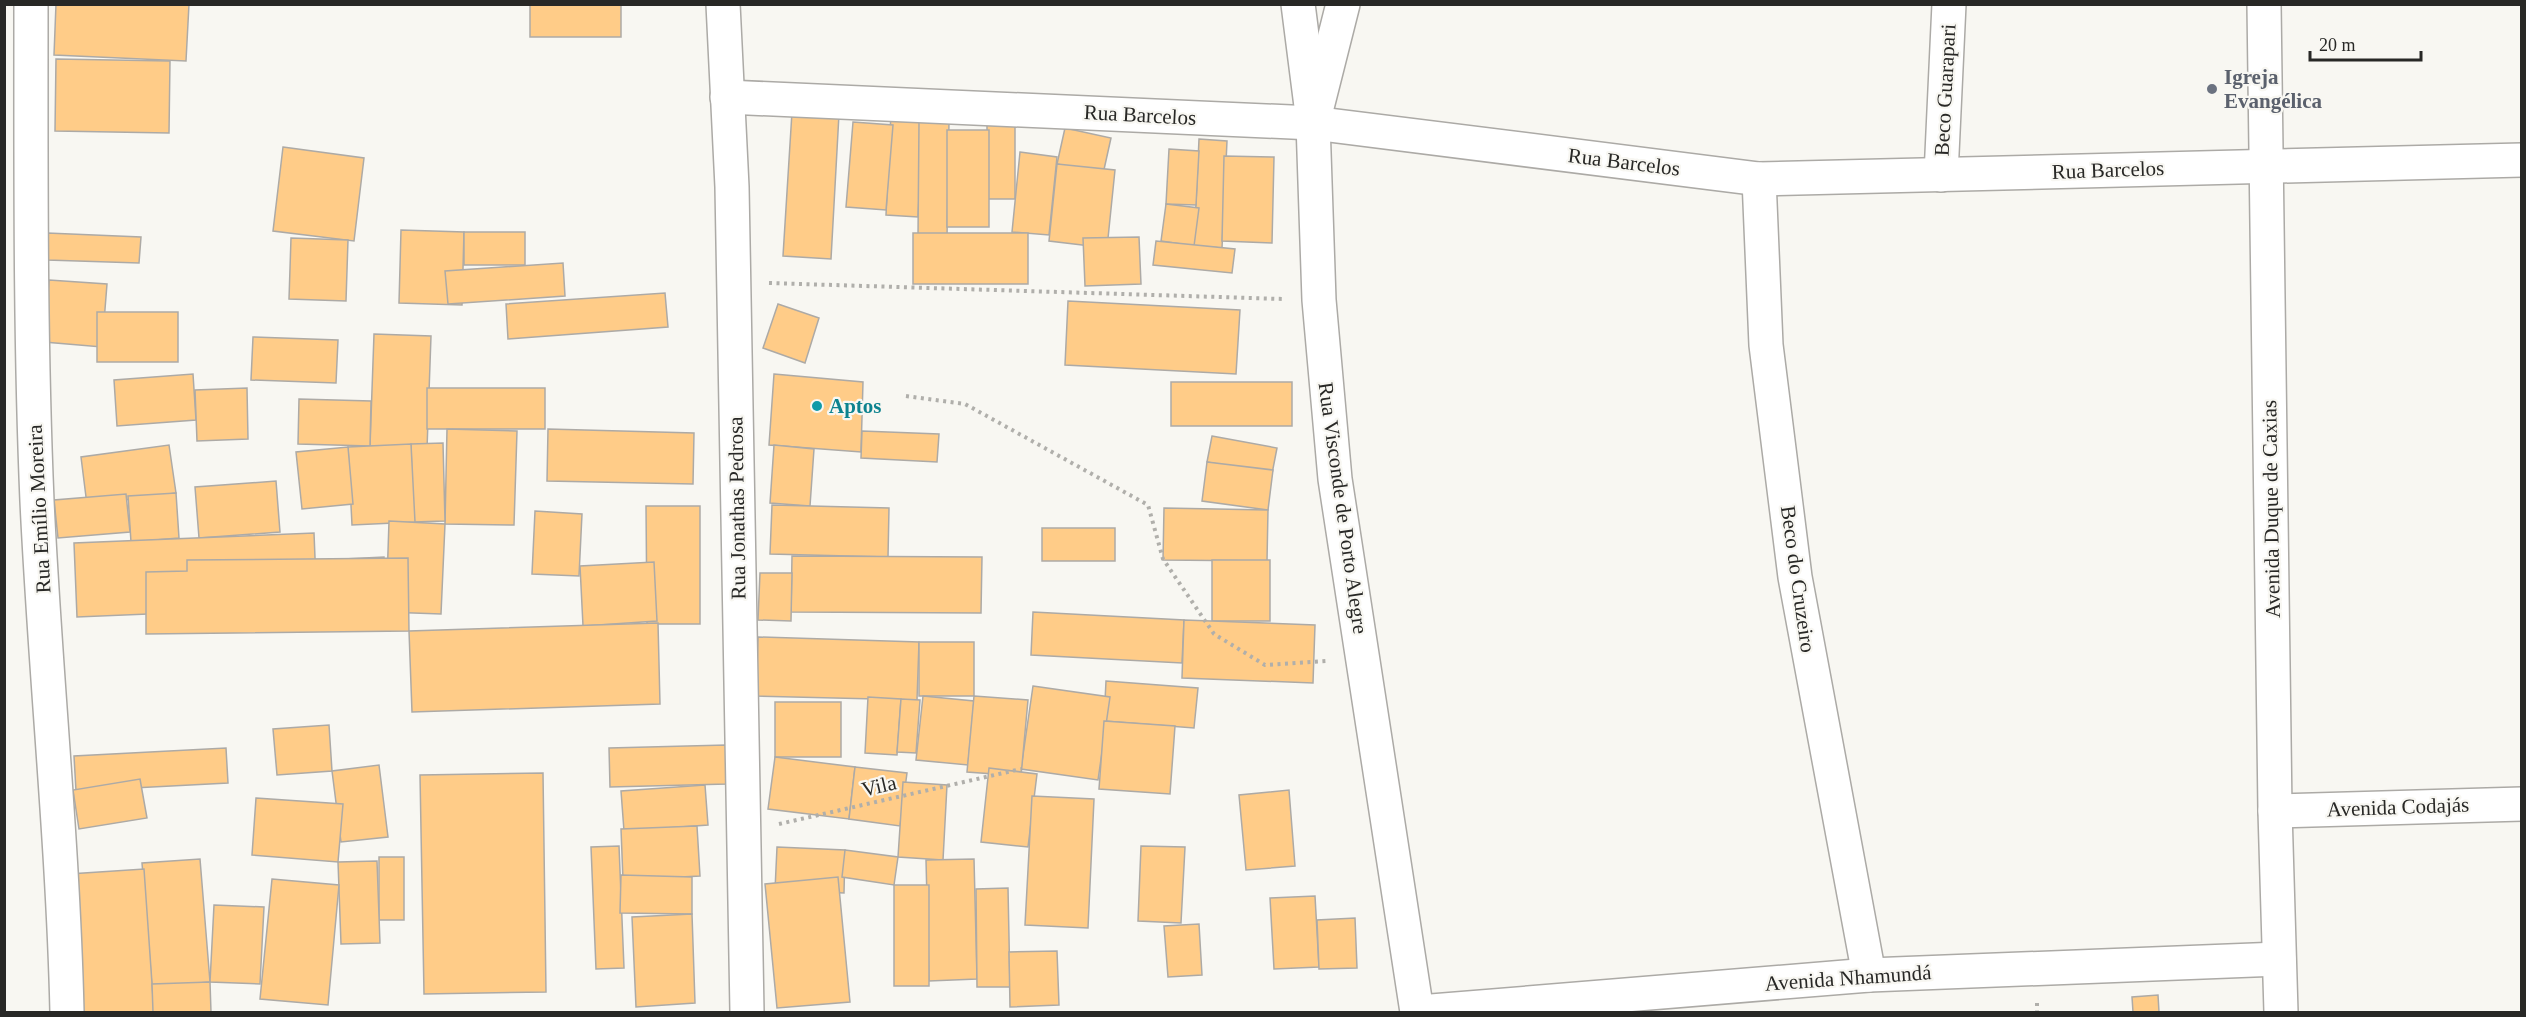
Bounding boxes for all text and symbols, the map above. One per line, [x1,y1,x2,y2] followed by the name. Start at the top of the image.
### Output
[1930,23,1960,157] street label: Beco Guarapari
[2310,24,2421,62] scale bar
[2319,35,2356,55] text: 20 m
[2224,65,2322,113] place label: Igreja Evangélica
[2205,82,2219,96] marker: Igreja Evangélica
[1083,100,1197,130] street label: Rua Barcelos
[1567,143,1681,181] street label: Rua Barcelos
[2051,156,2165,184] street label: Rua Barcelos
[1313,381,1373,635] street label: Rua Visconde de Porto Alegre
[829,394,882,418] place label: Aptos
[810,399,824,413] marker: Aptos
[2257,400,2285,618] street label: Avenida Duque de Caxias
[723,416,751,600] street label: Rua Jonathas Pedrosa
[23,423,55,594] street label: Rua Emílio Moreira
[1776,504,1820,654] street label: Beco do Cruzeiro
[859,770,899,802] street label: Vila
[2326,793,2470,821] street label: Avenida Codajás
[1764,960,1933,996] street label: Avenida Nhamundá

